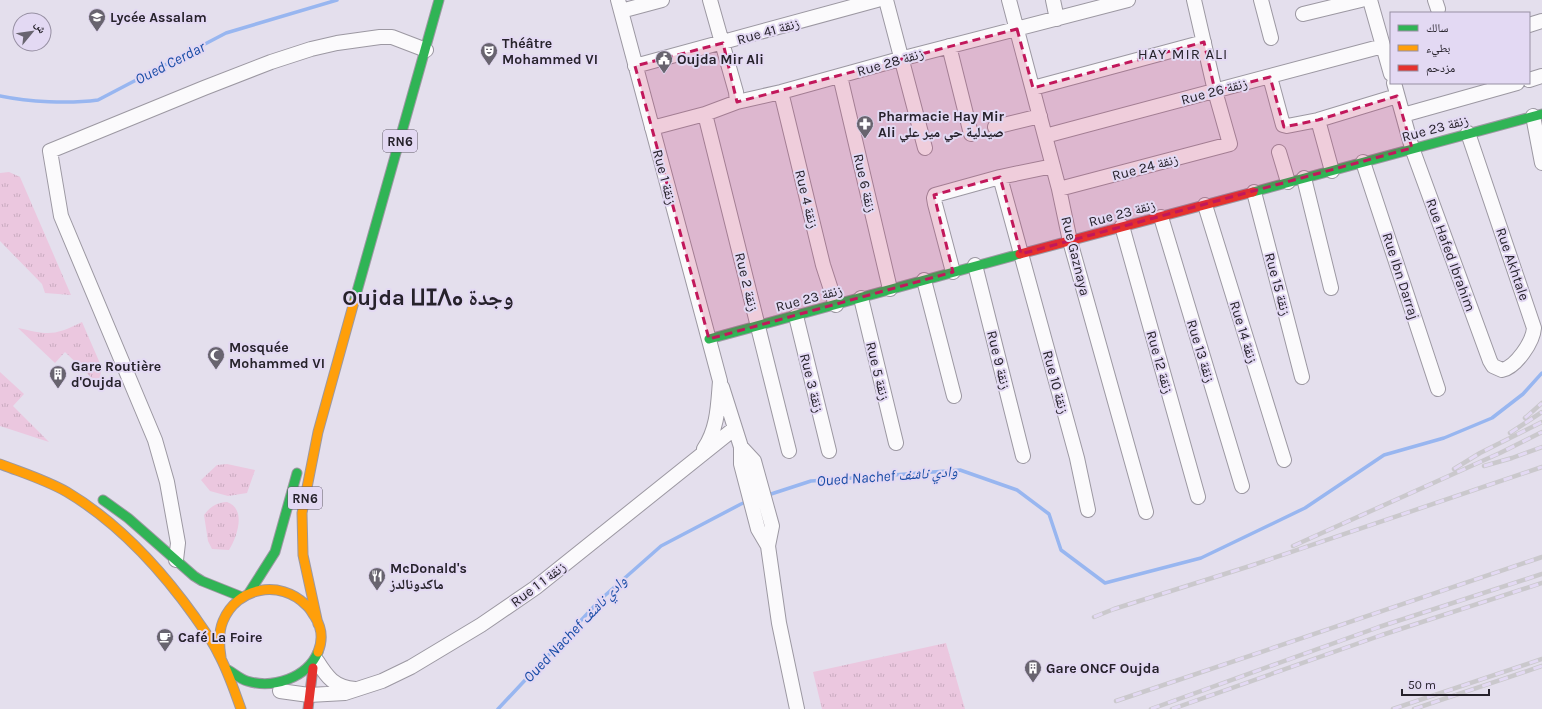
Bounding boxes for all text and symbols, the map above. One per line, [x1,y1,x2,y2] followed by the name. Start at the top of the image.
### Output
[87,7,107,32] school or university icon: Lycée Assalam
[110,9,207,26] place label: Lycée Assalam
[12,12,52,52] north arrow
[1390,12,1530,84] legend
[735,14,801,49] street label: Rue 41 زنقة
[31,19,49,36] text: ش
[1426,21,1448,35] text: سالك
[502,35,598,68] place label: Théâtre Mohammed VI
[132,37,209,88] water label: Oued Cerdar
[479,41,499,66] theatre icon: Théâtre Mohammed VI
[1426,41,1450,58] text: بطيء
[855,45,925,80] street label: Rue 28 زنقة
[1138,45,1228,63] district label: HAY MIR ALI
[654,49,674,74] public building icon: Oujda Mir Ali
[677,51,764,68] place label: Oujda Mir Ali
[1426,61,1455,76] text: مزدحم
[1179,74,1249,108] street label: Rue 26 زنقة
[878,108,1004,143] place label: Pharmacie Hay Mir Ali صيدلية حي مير علي
[1400,111,1470,146] street label: Rue 23 زنقة
[855,114,875,139] pharmacy icon: Pharmacie Hay Mir Ali صيدلية حي مير علي
[383,130,417,152] road number: RN6
[649,148,680,207] street label: Rue زنقة 1
[1110,150,1180,184] street label: Rue 24 زنقة
[849,152,880,214] street label: Rue 6 زنقة
[791,168,822,230] street label: Rue 4 زنقة
[1087,196,1157,231] street label: Rue 23 زنقة
[1422,196,1479,314] street label: Rue Hafed Ibrahim
[1057,215,1094,298] street label: Rue Gaznaya
[1492,225,1533,303] street label: Rue Akhtale
[1378,230,1423,322] street label: Rue Ibn Darraj
[731,251,762,313] street label: Rue 2 زنقة
[1261,251,1294,317] street label: Rue 15 زنقة
[774,281,844,316] street label: Rue 23 زنقة
[342,285,514,311] district label: Oujda ⵡⵊⴷⴰ وجدة
[1226,299,1261,365] street label: Rue 14 زنقة
[1183,318,1218,385] street label: Rue 13 زنقة
[983,329,1014,391] street label: Rue 9 زنقة
[1142,329,1177,396] street label: Rue 12 زنقة
[229,339,325,372] place label: Mosquée Mohammed VI
[862,340,893,402] street label: Rue 5 زنقة
[206,345,226,370] mosque icon: Mosquée Mohammed VI
[1039,349,1072,416] street label: Rue 10 زنقة
[796,352,827,414] street label: Rue 3 زنقة
[71,358,161,391] place label: Gare Routière d'Oujda
[48,364,68,389] building icon: Gare Routière d'Oujda
[816,462,958,493] water label: Oued Nachef وادي ناشف
[288,487,322,509] road number: RN6
[507,558,569,611] street label: Rue 1 زنقة 1
[389,560,467,593] place label: McDonald's ماكدونالدز
[367,566,387,591] restaurant icon: McDonald's ماكدونالدز
[520,572,633,688] water label: Oued Nachef وادي ناشف
[155,627,175,652] cafe icon: Café La Foire
[178,629,262,646] place label: Café La Foire
[1023,658,1043,683] building icon: Gare ONCF Oujda
[1046,660,1160,677] place label: Gare ONCF Oujda
[1402,671,1489,697] scale bar
[1408,678,1436,692] text: 50 m

